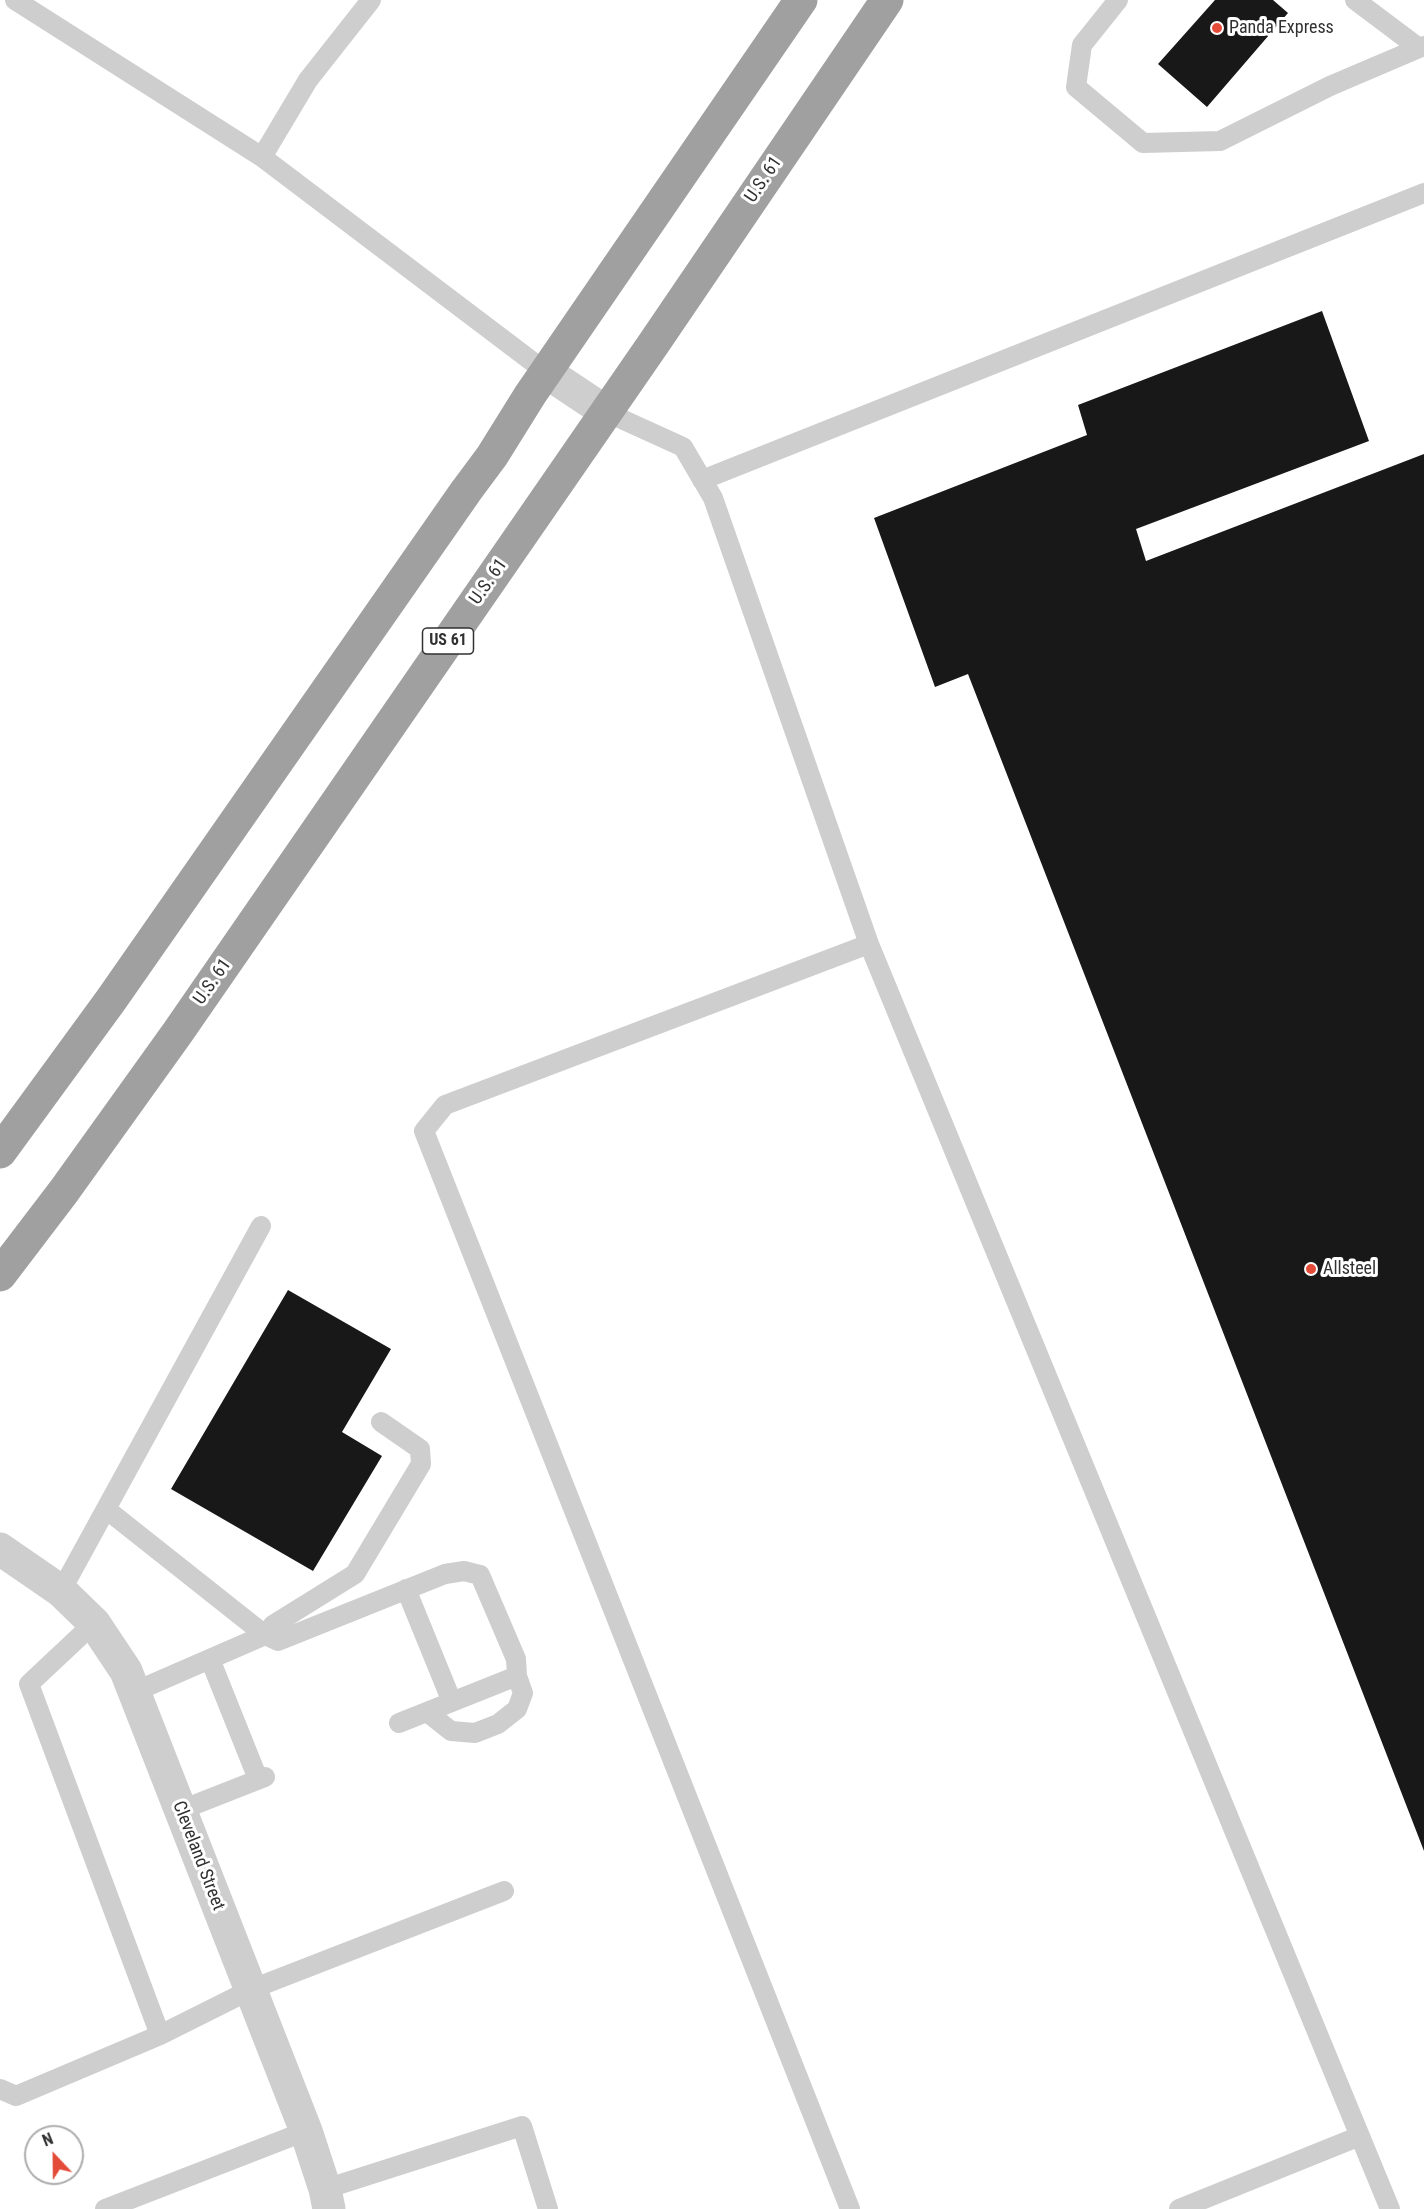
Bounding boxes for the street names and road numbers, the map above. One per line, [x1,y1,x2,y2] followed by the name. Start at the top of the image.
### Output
[741,153,787,207] street label: U.S. 61
[466,555,512,609] street label: U.S. 61
[422,628,474,654] road number: US 61
[190,955,236,1009] street label: U.S. 61
[167,1798,229,1914] street label: Cleveland Street

